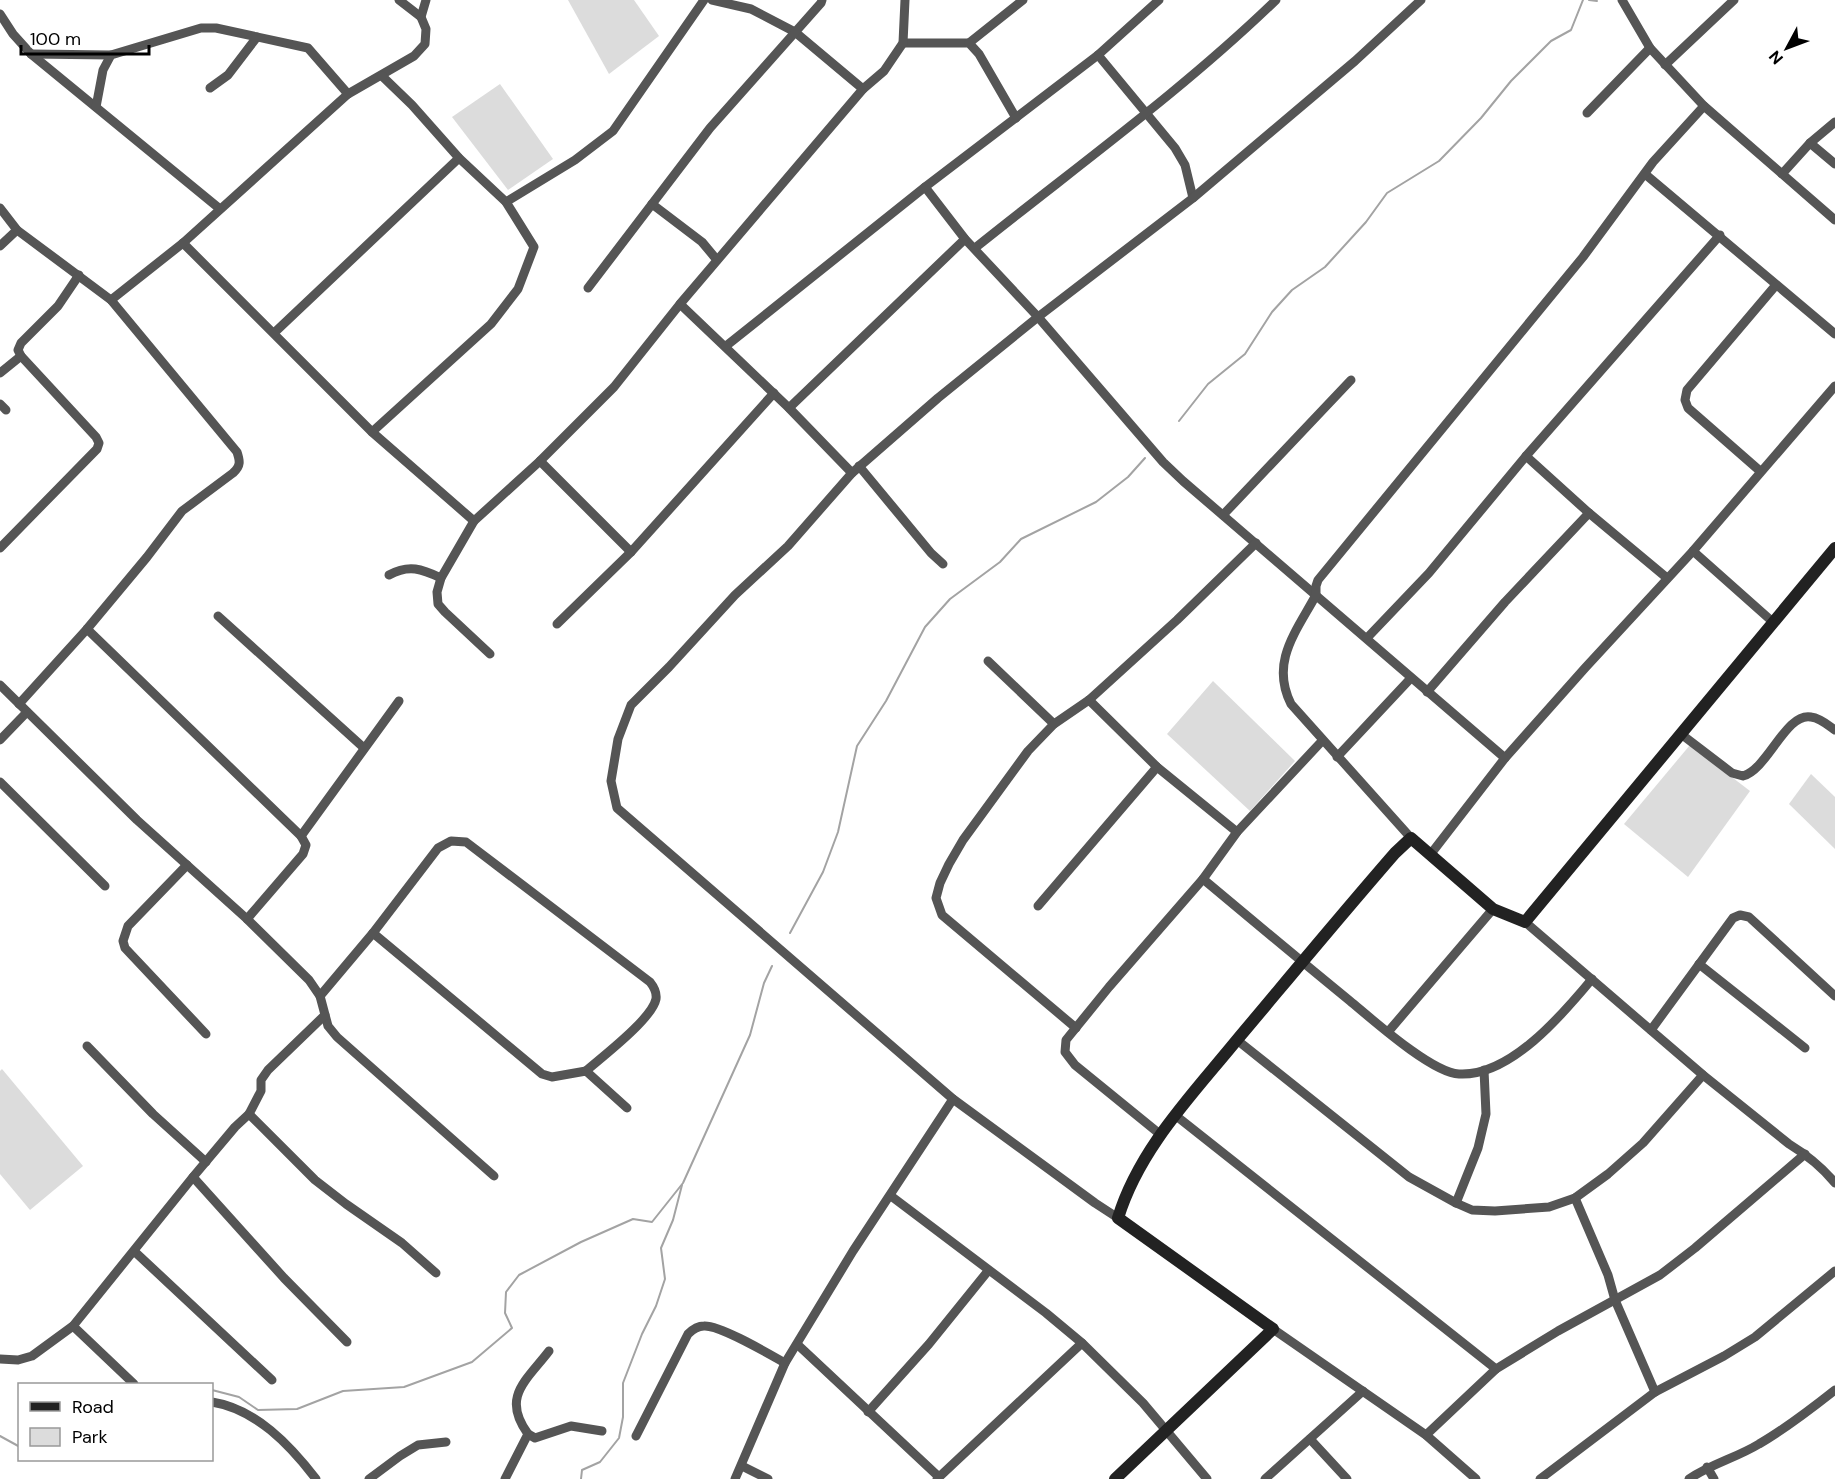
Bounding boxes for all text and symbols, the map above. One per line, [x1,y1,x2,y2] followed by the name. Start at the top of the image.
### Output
[21,18,148,56] scale bar
[1757,18,1817,78] north arrow
[30,27,81,51] text: 100 m
[1764,46,1788,69] text: N
[18,1383,213,1461] legend
[72,1395,114,1419] text: Road
[72,1425,108,1449] text: Park

